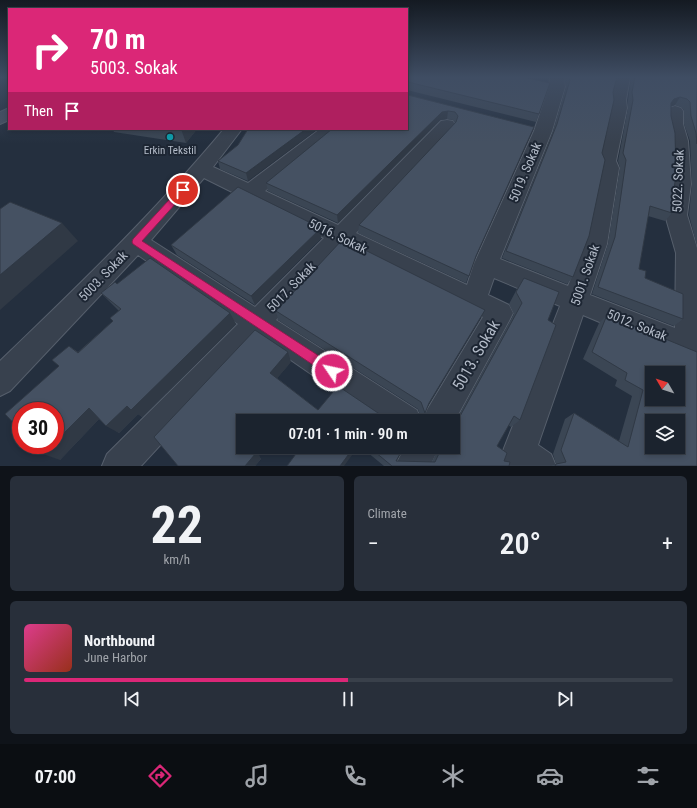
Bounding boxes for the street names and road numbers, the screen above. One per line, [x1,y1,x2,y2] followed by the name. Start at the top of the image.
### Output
[506,140,544,204] street label: 5019. Sokak
[669,149,687,213] street label: 5022. Sokak
[306,215,370,257] street label: 5016. Sokak
[568,243,602,307] street label: 5001. Sokak
[76,248,130,304] street label: 5003. Sokak
[264,259,318,315] street label: 5017. Sokak
[605,306,669,344] street label: 5012. Sokak
[448,316,504,393] street label: 5013. Sokak

